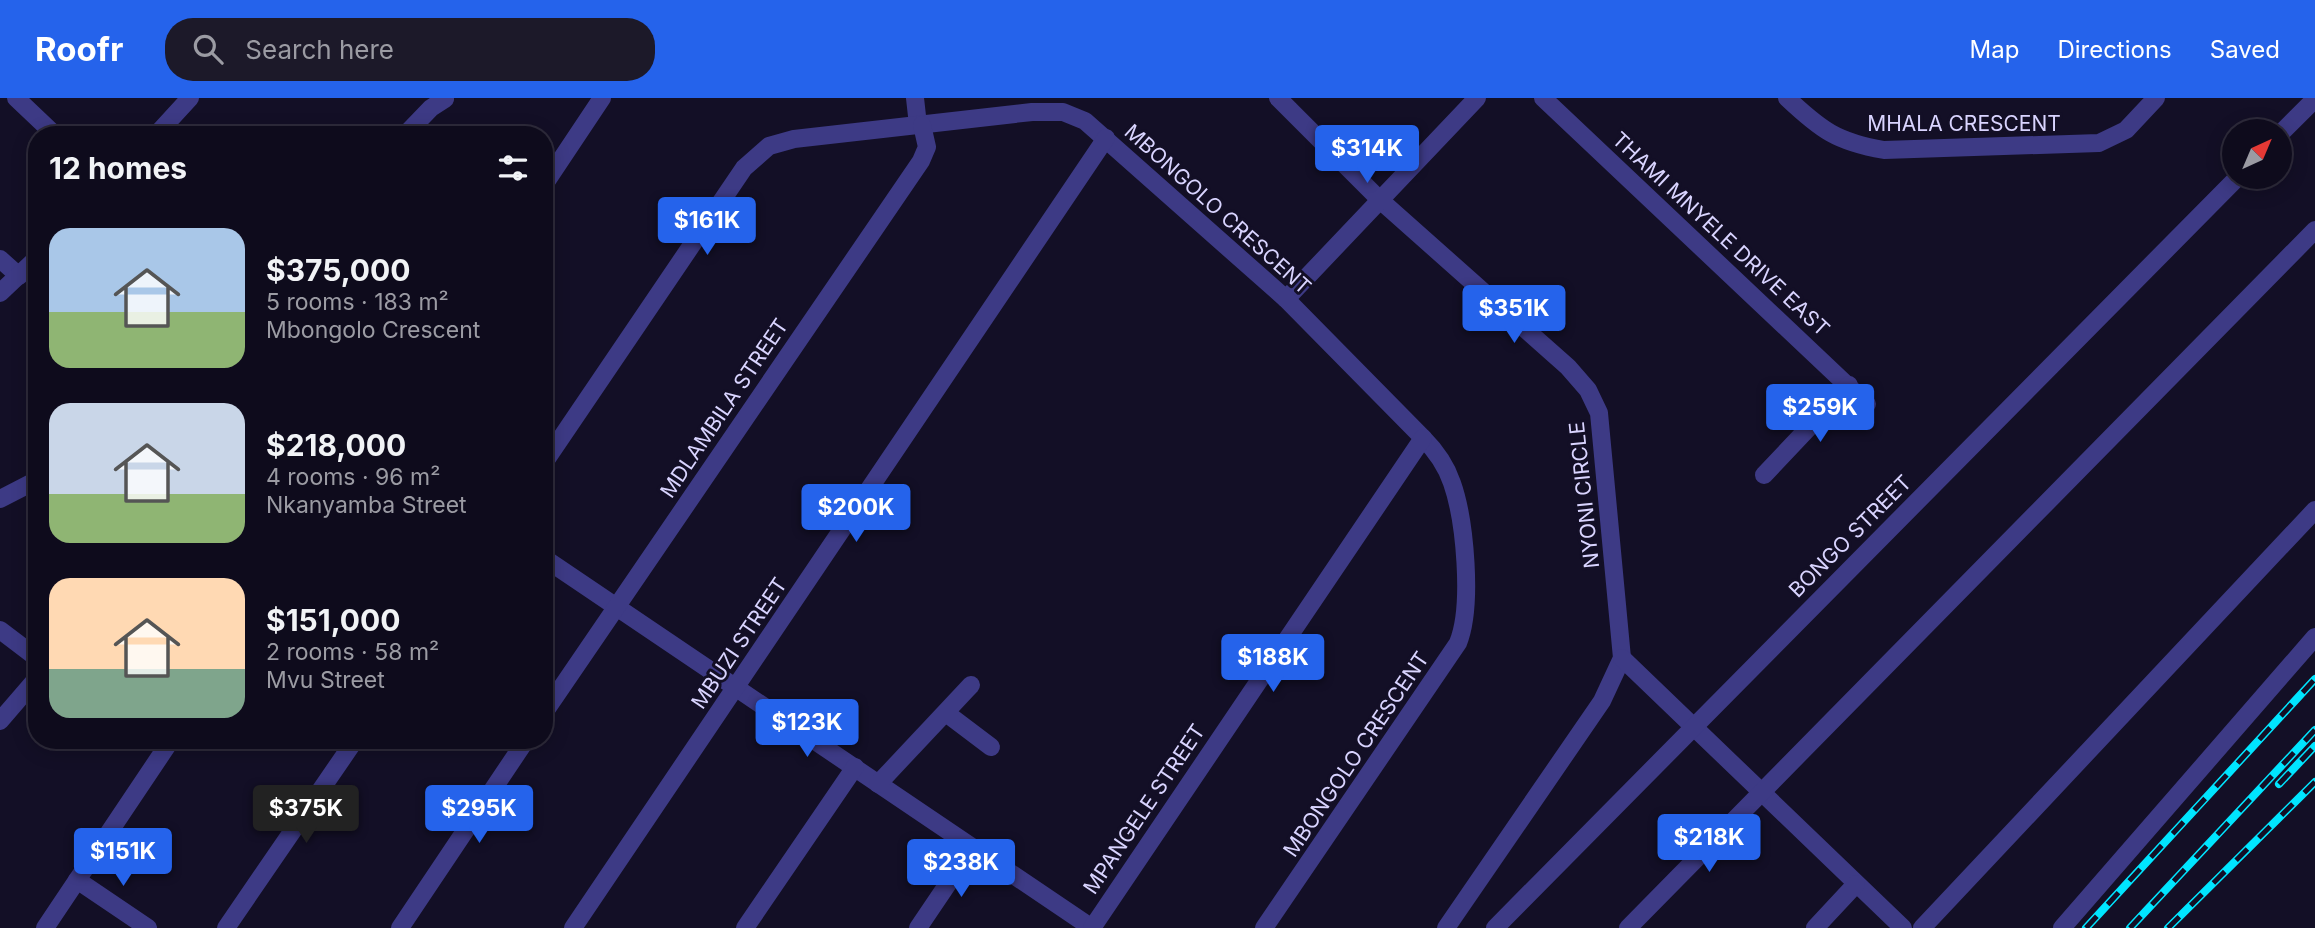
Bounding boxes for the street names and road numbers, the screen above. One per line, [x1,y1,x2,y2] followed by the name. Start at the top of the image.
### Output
[1867,111,2061,136] street label: MHALA CRESCENT
[1120,119,1316,299] street label: MBONGOLO CRESCENT
[1607,127,1835,341] street label: THAMI MNYELE DRIVE EAST
[655,314,793,502] street label: MDLAMBILA STREET
[1564,421,1604,569] street label: NYONI CIRCLE
[1784,470,1916,602] street label: BONGO STREET
[686,573,792,713] street label: MBUZI STREET
[1278,647,1434,861] street label: MBONGOLO CRESCENT
[1078,719,1210,899] street label: MPANGELE STREET

